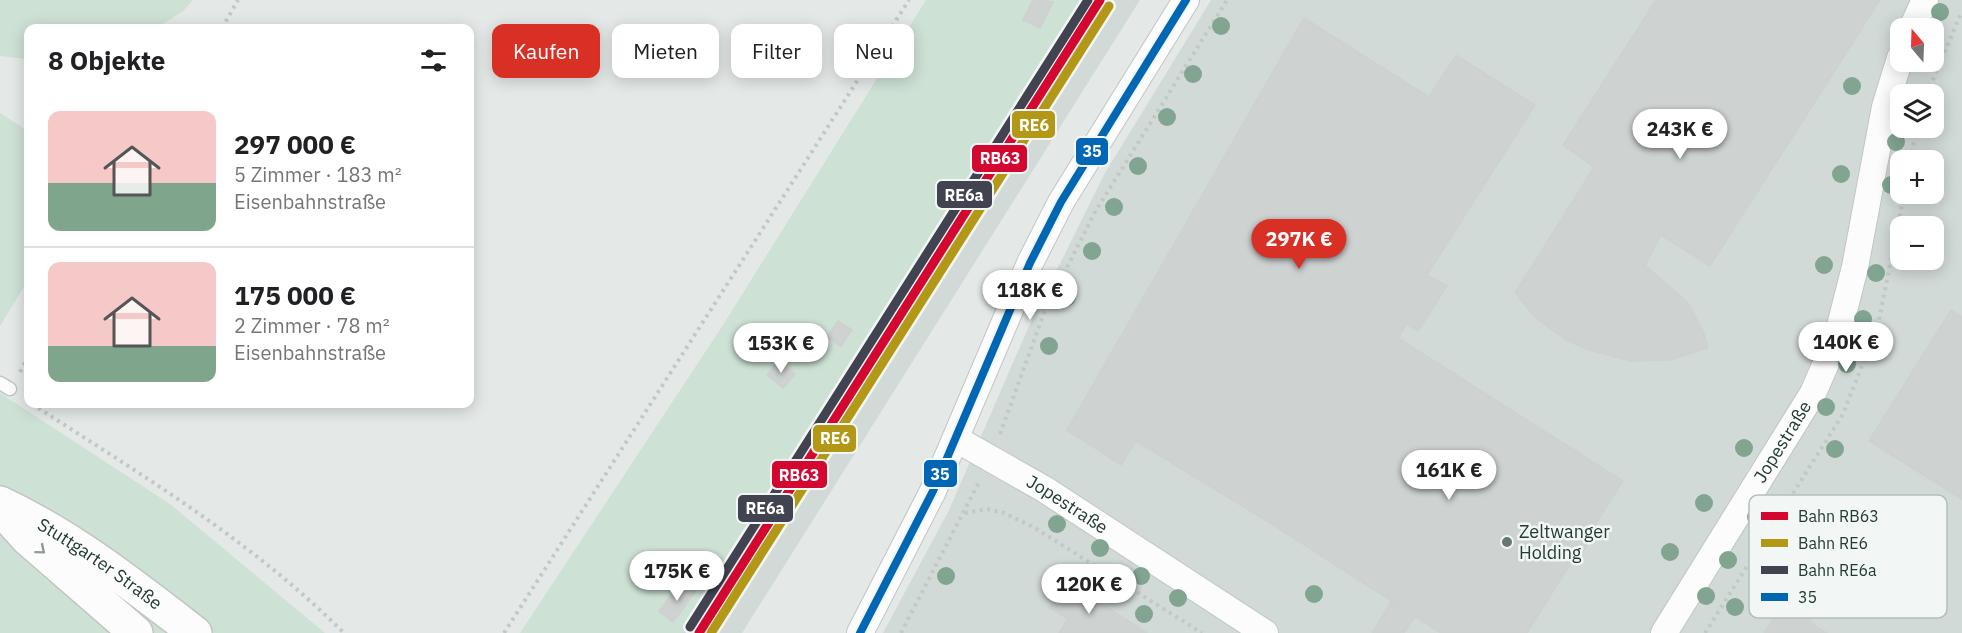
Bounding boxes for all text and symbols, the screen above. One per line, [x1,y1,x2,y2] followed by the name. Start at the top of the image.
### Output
[1890,18,1944,72] north arrow
[1890,18,1944,270] map controls
[492,24,600,78] chip: Kaufen
[612,24,719,78] chip: Mieten
[731,24,822,78] chip: Filter
[834,24,914,78] chip: Neu
[48,43,165,77] text: 8 Objekte
[417,44,450,77] icon: filters
[1890,84,1944,138] button: layers
[1631,109,1729,160] pin: 243K €
[1011,110,1056,139] line badge: RE6
[1019,115,1049,135] text: RE6
[1646,115,1714,142] text: 243K €
[234,127,356,161] text: 297 000 €
[96,135,168,207] icon: home
[1075,137,1109,166] line badge: 35
[1082,141,1102,161] text: 35
[971,144,1028,173] line badge: RB63
[980,148,1020,168] text: RB63
[1890,150,1944,204] button: +
[234,161,402,188] text: 5 Zimmer · 183 m²
[936,180,993,209] line badge: RE6a
[944,185,984,205] text: RE6a
[234,188,386,215] text: Eisenbahnstraße
[1890,216,1944,270] button: −
[1250,219,1348,270] pin: 297K €
[1265,225,1333,252] text: 297K €
[981,270,1079,321] pin: 118K €
[996,276,1064,303] text: 118K €
[234,278,356,312] text: 175 000 €
[96,286,168,358] icon: home
[234,312,390,339] text: 2 Zimmer · 78 m²
[1797,322,1895,373] pin: 140K €
[732,323,830,374] pin: 153K €
[1812,328,1880,355] text: 140K €
[747,329,815,356] text: 153K €
[234,339,386,366] text: Eisenbahnstraße
[1748,396,1816,487] street label: Jopestraße
[812,424,857,453] line badge: RE6
[820,428,850,448] text: RE6
[1400,450,1498,501] pin: 161K €
[1415,456,1483,483] text: 161K €
[923,459,958,488] line badge: 35
[771,460,828,489] line badge: RB63
[930,464,950,484] text: 35
[779,465,819,485] text: RB63
[1023,470,1113,539] street label: Jopestraße
[737,494,794,523] line badge: RE6a
[1749,495,1947,618] legend
[745,498,785,518] text: RE6a
[1798,506,1879,526] text: Bahn RB63
[33,513,167,615] street label: Stuttgarter Straße
[1519,520,1610,564] place label: Zeltwanger Holding
[1798,533,1868,553] text: Bahn RE6
[1500,535,1514,549] marker: Zeltwanger Holding
[34,543,45,554] one-way arrow
[628,551,726,602] pin: 175K €
[643,557,711,584] text: 175K €
[1798,560,1877,580] text: Bahn RE6a
[1040,564,1138,615] pin: 120K €
[1055,570,1123,597] text: 120K €
[1798,587,1817,607] text: 35

